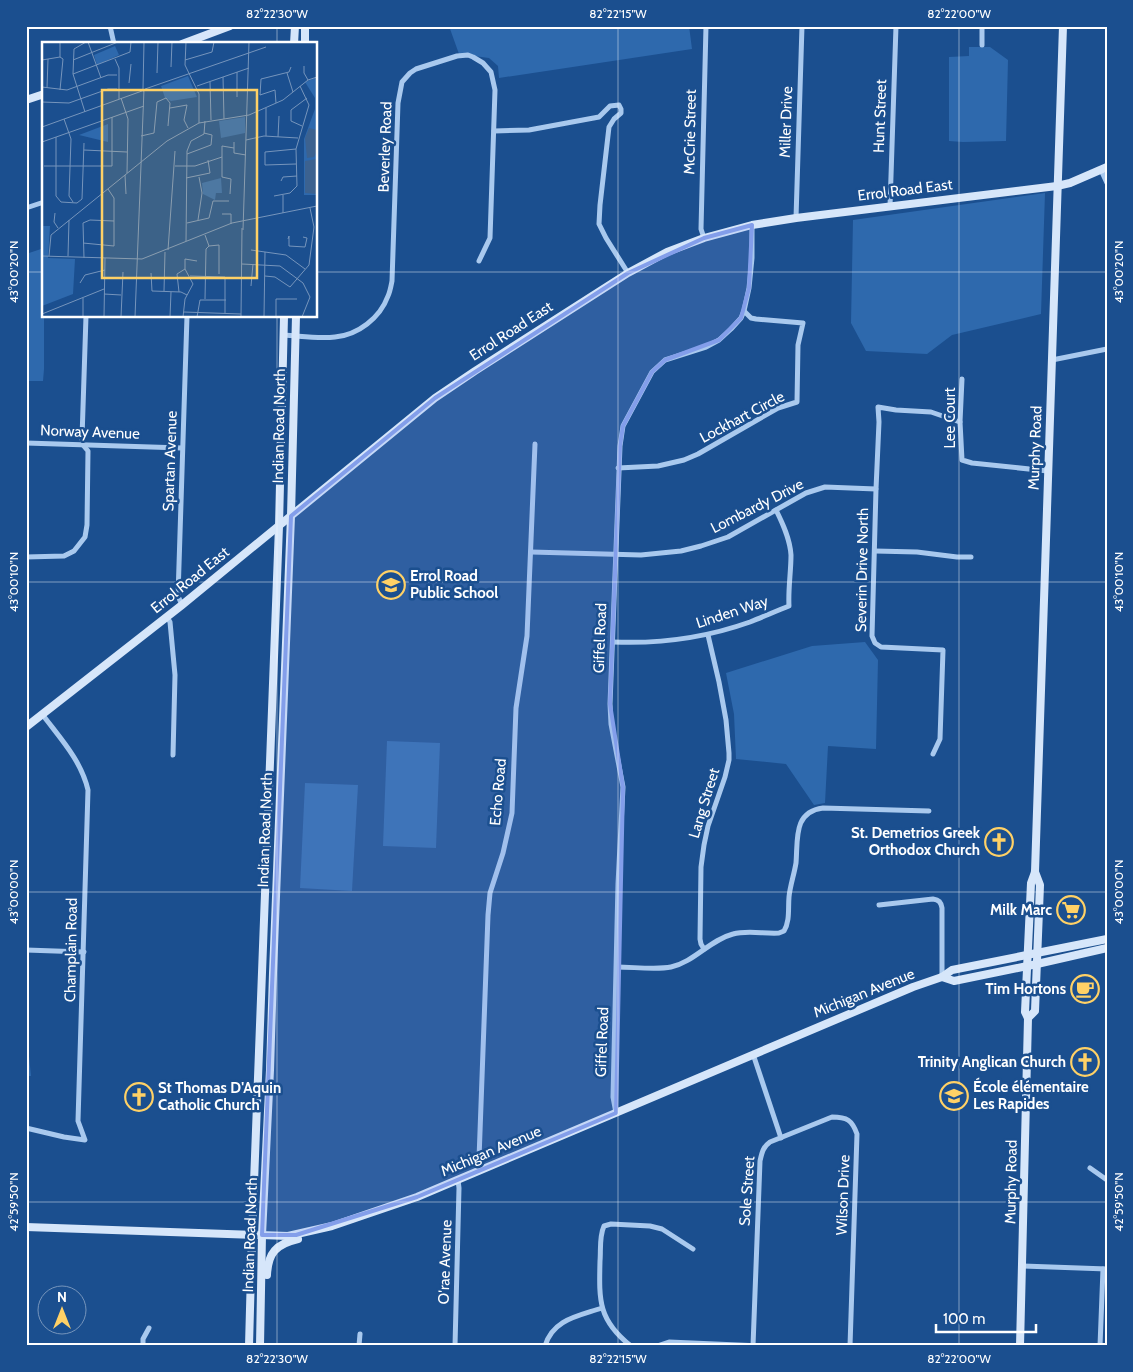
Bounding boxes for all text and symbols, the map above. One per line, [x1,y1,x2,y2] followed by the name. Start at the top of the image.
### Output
[246,6,309,21] text: 82°22'30"W
[589,6,647,21] text: 82°22'15"W
[927,6,991,21] text: 82°22'00"W
[42,42,318,318] inset map
[870,79,890,153] street label: Hunt Street
[776,86,796,158] street label: Miller Drive
[680,89,700,175] street label: McCrie Street
[374,101,396,193] street label: Beverley Road
[857,175,953,205] street label: Errol Road East
[6,241,21,303] text: 43°00'20"N
[1111,241,1126,303] text: 43°00'20"N
[466,297,556,365] street label: Errol Road East
[269,368,289,484] street label: Indian Road North
[697,387,788,447] street label: Lockhart Circle
[941,387,959,449] street label: Lee Court
[1025,406,1045,490] street label: Murphy Road
[159,410,181,512] street label: Spartan Avenue
[40,421,140,443] street label: Norway Avenue
[708,475,807,537] street label: Lombardy Drive
[852,508,872,632] street label: Severin Drive North
[147,543,233,617] street label: Errol Road East
[6,552,21,612] text: 43°00'10"N
[1111,552,1126,612] text: 43°00'10"N
[410,567,498,602] place label: Errol Road Public School
[376,570,406,600] school or university icon: Errol Road Public School
[694,592,771,632] street label: Linden Way
[590,603,610,673] street label: Giffel Road
[486,758,510,826] street label: Echo Road
[685,766,723,840] street label: Lang Street
[254,772,276,888] street label: Indian Road North
[851,824,981,859] place label: St. Demetrios Greek Orthodox Church
[984,827,1014,857] church icon: St. Demetrios Greek Orthodox Church
[6,860,21,924] text: 43°00'00"N
[1111,860,1126,924] text: 43°00'00"N
[1056,895,1086,925] supermarket icon: Milk Marc
[61,898,81,1002] street label: Champlain Road
[990,901,1052,919] place label: Milk Marc
[811,964,917,1021] street label: Michigan Avenue
[1070,974,1100,1004] cafe icon: Tim Hortons
[985,980,1066,998] place label: Tim Hortons
[592,1007,612,1077] street label: Giffel Road
[1070,1047,1100,1077] church icon: Trinity Anglican Church
[918,1053,1066,1071] place label: Trinity Anglican Church
[973,1077,1089,1113] place label: École élémentaire Les Rapides
[158,1079,281,1114] place label: St Thomas D'Aquin Catholic Church
[939,1081,969,1111] school or university icon: École élémentaire Les Rapides
[124,1082,154,1112] church icon: St Thomas D'Aquin Catholic Church
[438,1122,544,1180] street label: Michigan Avenue
[1001,1140,1021,1224] street label: Murphy Road
[833,1154,853,1236] street label: Wilson Drive
[736,1155,758,1227] street label: Sole Street
[6,1172,21,1232] text: 42°59'50"N
[1111,1172,1126,1232] text: 42°59'50"N
[239,1177,261,1293] street label: Indian Road North
[435,1219,455,1305] street label: O'rae Avenue
[38,1284,88,1334] north arrow
[57,1288,67,1306] text: N
[936,1302,1036,1334] scale bar
[943,1310,985,1328] text: 100 m
[246,1351,309,1366] text: 82°22'30"W
[589,1351,647,1366] text: 82°22'15"W
[927,1351,991,1366] text: 82°22'00"W

